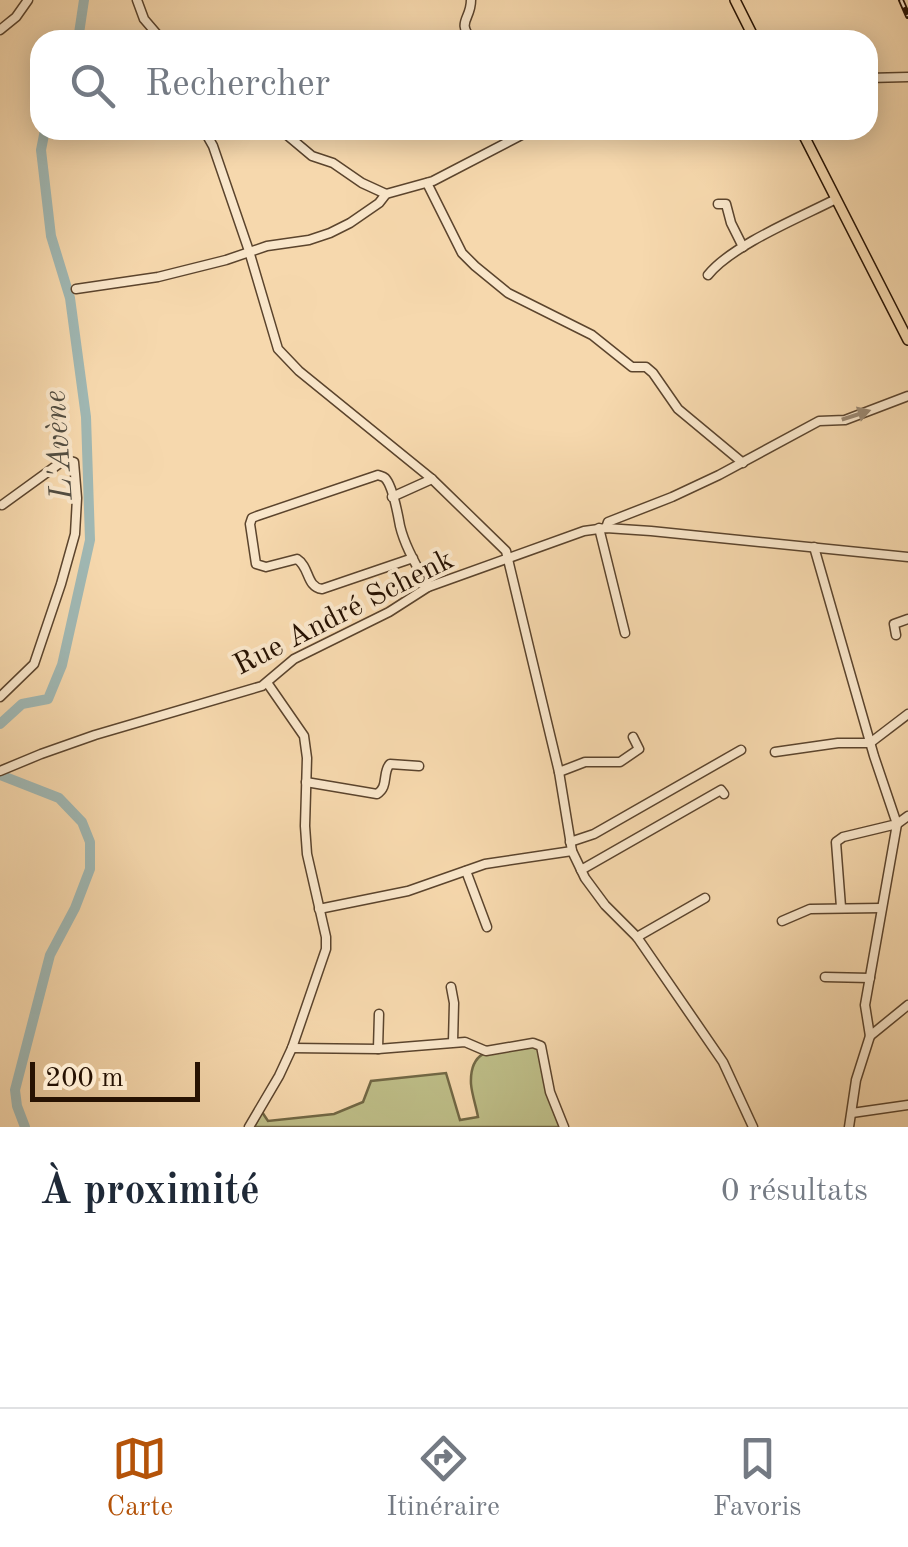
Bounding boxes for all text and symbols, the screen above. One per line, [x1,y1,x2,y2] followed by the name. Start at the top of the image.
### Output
[30,30,878,140] search box
[65,58,120,113] icon: search
[145,66,330,104] text: Rechercher
[40,389,80,502] water label: L'Avène
[842,407,872,422] one-way arrow
[229,545,459,681] street label: Rue André Schenk
[30,1057,200,1102] scale bar
[45,1065,124,1093] text: 200 m
[40,1171,260,1213] text: À proximité
[721,1176,868,1208] text: 0 résultats
[106,1431,173,1526] tab: Carte
[386,1431,500,1526] tab: Itinéraire
[713,1431,802,1526] tab: Favoris

